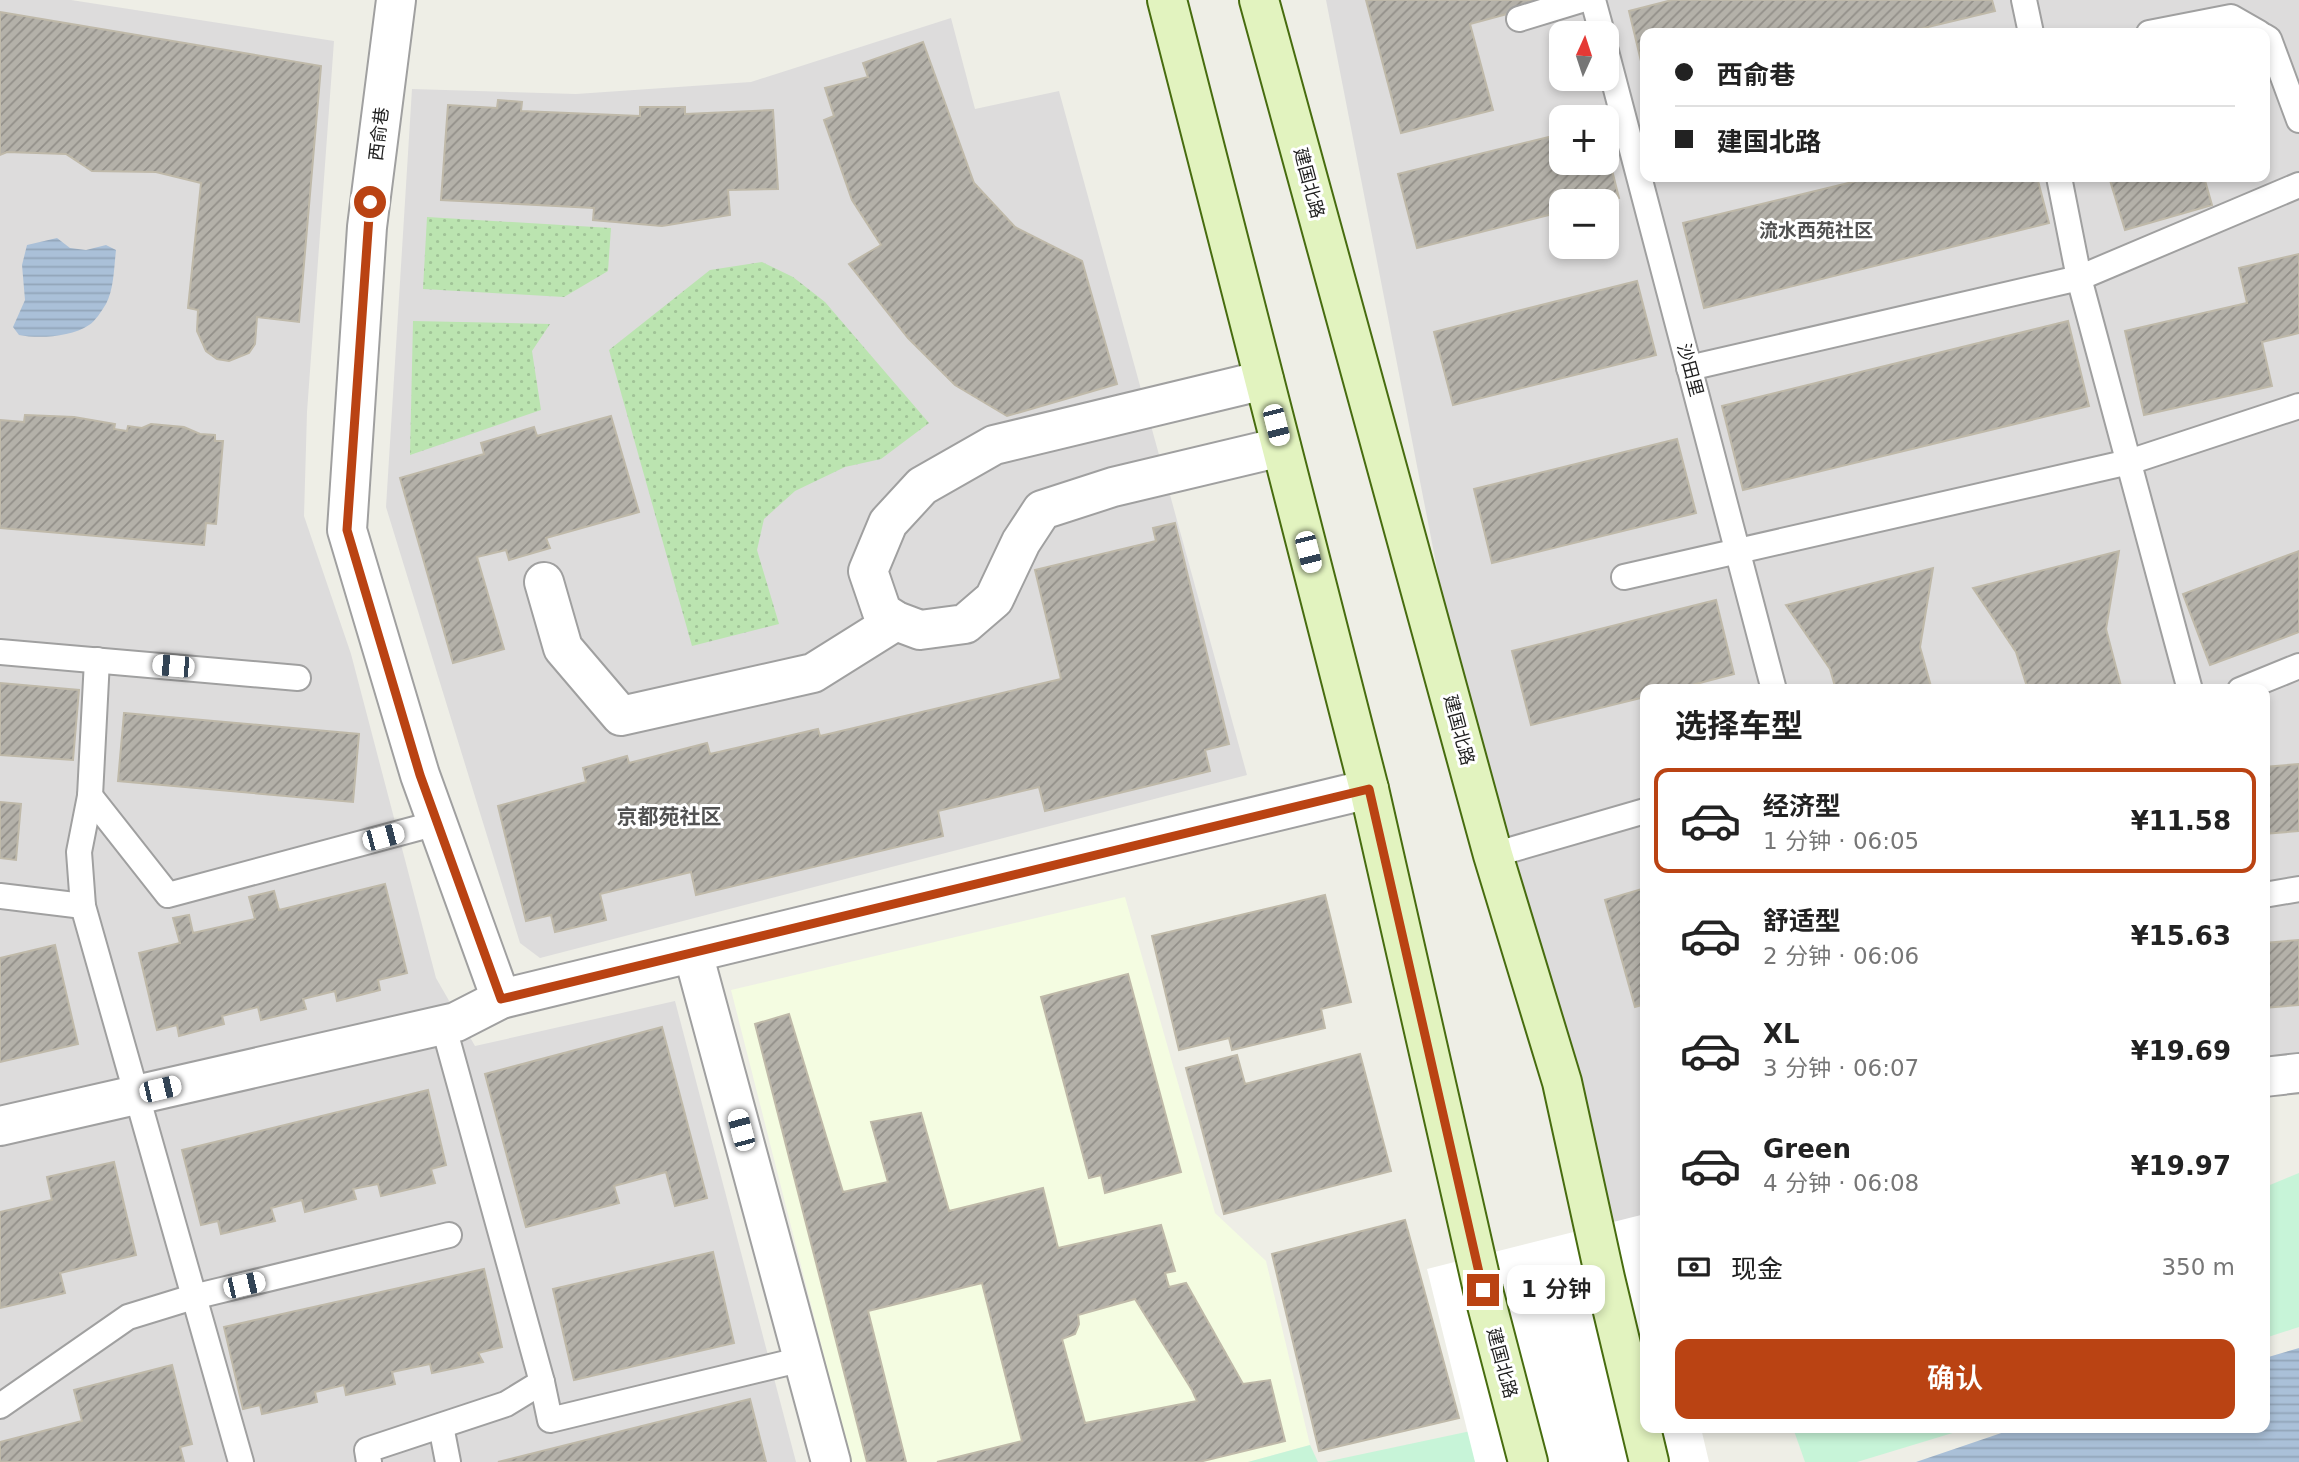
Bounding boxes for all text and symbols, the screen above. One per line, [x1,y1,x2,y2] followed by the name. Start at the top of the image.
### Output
[1549,21,1619,91] north arrow
[1549,21,1619,259] map controls
[1717,60,1795,90] text: 西俞巷
[1549,105,1619,175] button: +
[365,106,392,162] street label: 西俞巷
[1717,127,1821,157] text: 建国北路
[1290,145,1329,220] street label: 建国北路
[354,186,386,218] route start
[1549,189,1619,259] button: −
[1759,219,1873,241] district label: 流水西苑社区
[1673,341,1708,399] street label: 沙田里
[1261,402,1292,448] car
[1293,529,1324,575] car
[152,654,195,678] car
[1440,692,1479,767] street label: 建国北路
[1675,707,1803,745] text: 选择车型
[1679,789,1742,852] icon: car
[1763,791,1841,821] text: 经济型
[617,805,722,829] district label: 京都苑社区
[2131,806,2231,836] text: ¥11.58
[360,821,407,853] car
[1763,828,1919,854] text: 1 分钟 · 06:05
[1679,904,1742,967] icon: car
[1763,906,1841,936] text: 舒适型
[2131,921,2231,951] text: ¥15.63
[1763,943,1919,969] text: 2 分钟 · 06:06
[1679,1019,1742,1082] icon: car
[1763,1019,1800,1049] text: XL
[2131,1036,2231,1066] text: ¥19.69
[1763,1055,1919,1081] text: 3 分钟 · 06:07
[138,1074,183,1104] car
[726,1107,757,1153] car
[1679,1134,1742,1197] icon: car
[1763,1134,1851,1164] text: Green
[2131,1151,2231,1181] text: ¥19.97
[1763,1170,1919,1196] text: 4 分钟 · 06:08
[1675,1248,1713,1286] icon: cash
[1731,1254,1783,1284] text: 现金
[2161,1254,2235,1280] text: 350 m
[1508,1266,1606,1314] callout: 1 分钟
[222,1270,267,1300] car
[1467,1274,1499,1306] route end
[1521,1276,1591,1302] text: 1 分钟
[1483,1325,1522,1400] street label: 建国北路
[1675,1339,2235,1419] button: 确认

